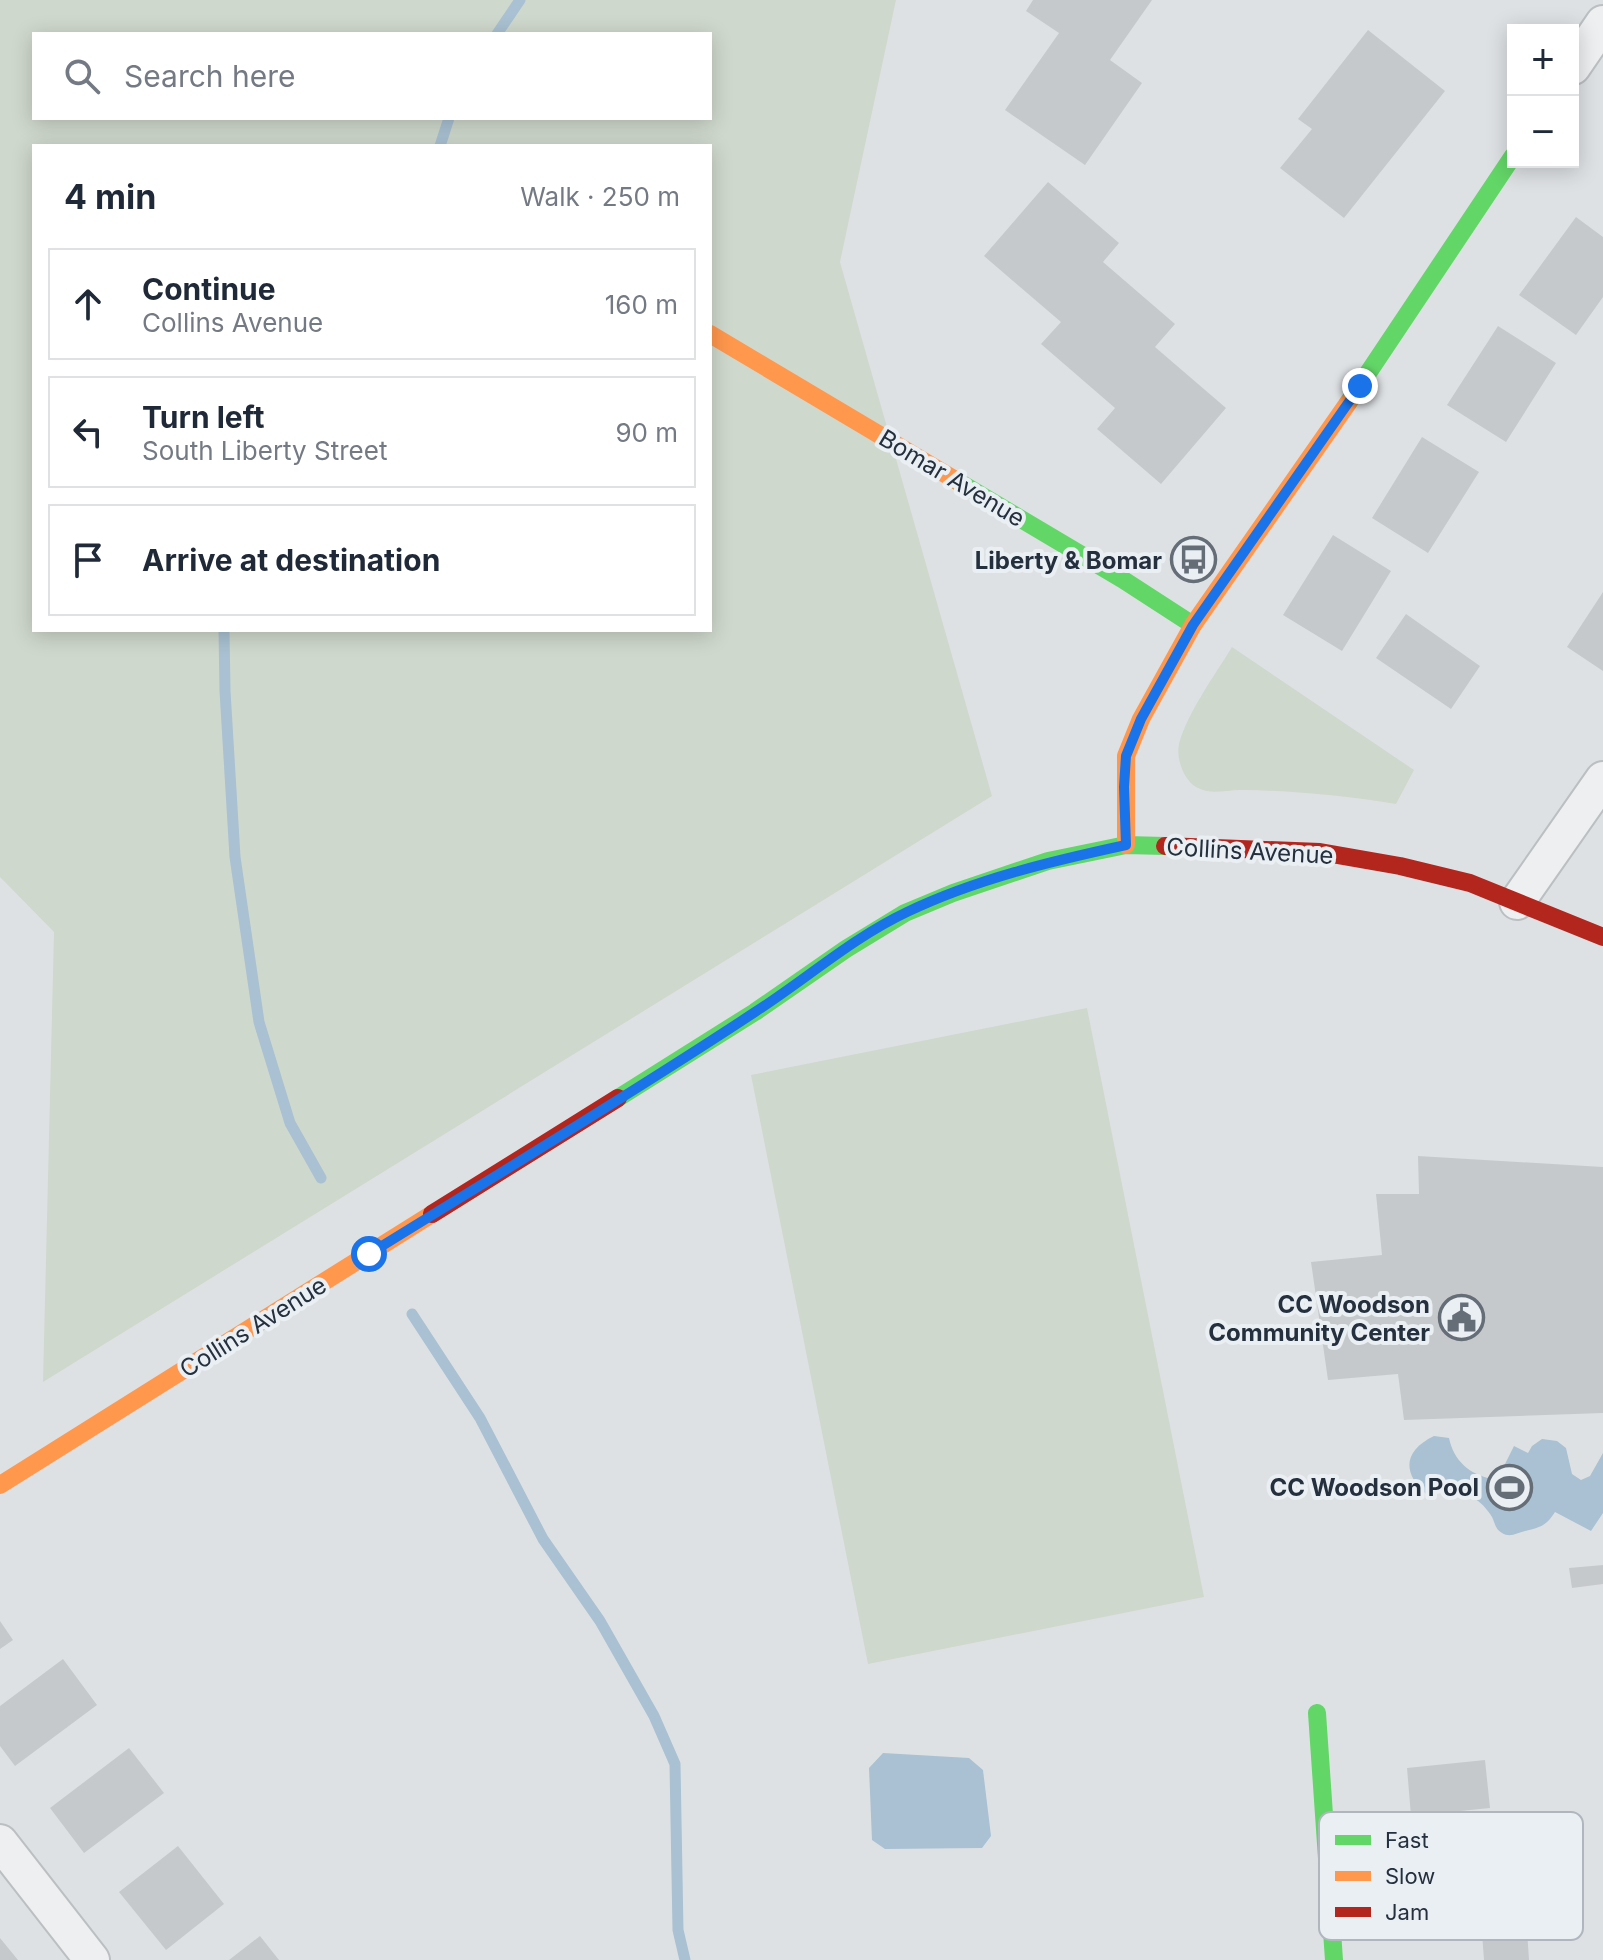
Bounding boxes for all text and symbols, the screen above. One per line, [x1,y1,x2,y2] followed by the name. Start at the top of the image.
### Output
[1507,24,1579,168] map controls
[1507,24,1579,96] button: +
[32,32,712,120] search box
[60,54,104,98] icon: search
[124,58,296,94] text: Search here
[1507,96,1579,168] button: −
[64,176,156,217] text: 4 min
[520,181,680,212] text: Walk · 250 m
[142,271,276,307] text: Continue
[66,282,110,326] icon: ahead
[605,289,678,320] text: 160 m
[142,307,323,338] text: Collins Avenue
[1342,368,1378,404] route end
[142,399,264,435] text: Turn left
[66,410,110,454] icon: left
[615,417,678,448] text: 90 m
[874,423,1030,533] street label: Bomar Avenue
[142,435,387,466] text: South Liberty Street
[1169,536,1217,584] bus stop icon: Liberty & Bomar
[66,538,110,582] icon: arrive
[142,542,440,578] text: Arrive at destination
[975,546,1162,575] place label: Liberty & Bomar
[1166,832,1334,870] street label: Collins Avenue
[351,1236,387,1272] route start
[174,1270,332,1384] street label: Collins Avenue
[1208,1290,1430,1347] place label: CC Woodson Community Center
[1437,1294,1485,1342] public building icon: CC Woodson Community Center
[1486,1463,1534,1511] sports icon: CC Woodson Pool
[1269,1473,1479,1502] place label: CC Woodson Pool
[1319,1812,1583,1940] legend
[1385,1827,1429,1853] text: Fast
[1385,1863,1435,1889] text: Slow
[1385,1899,1429,1925] text: Jam

